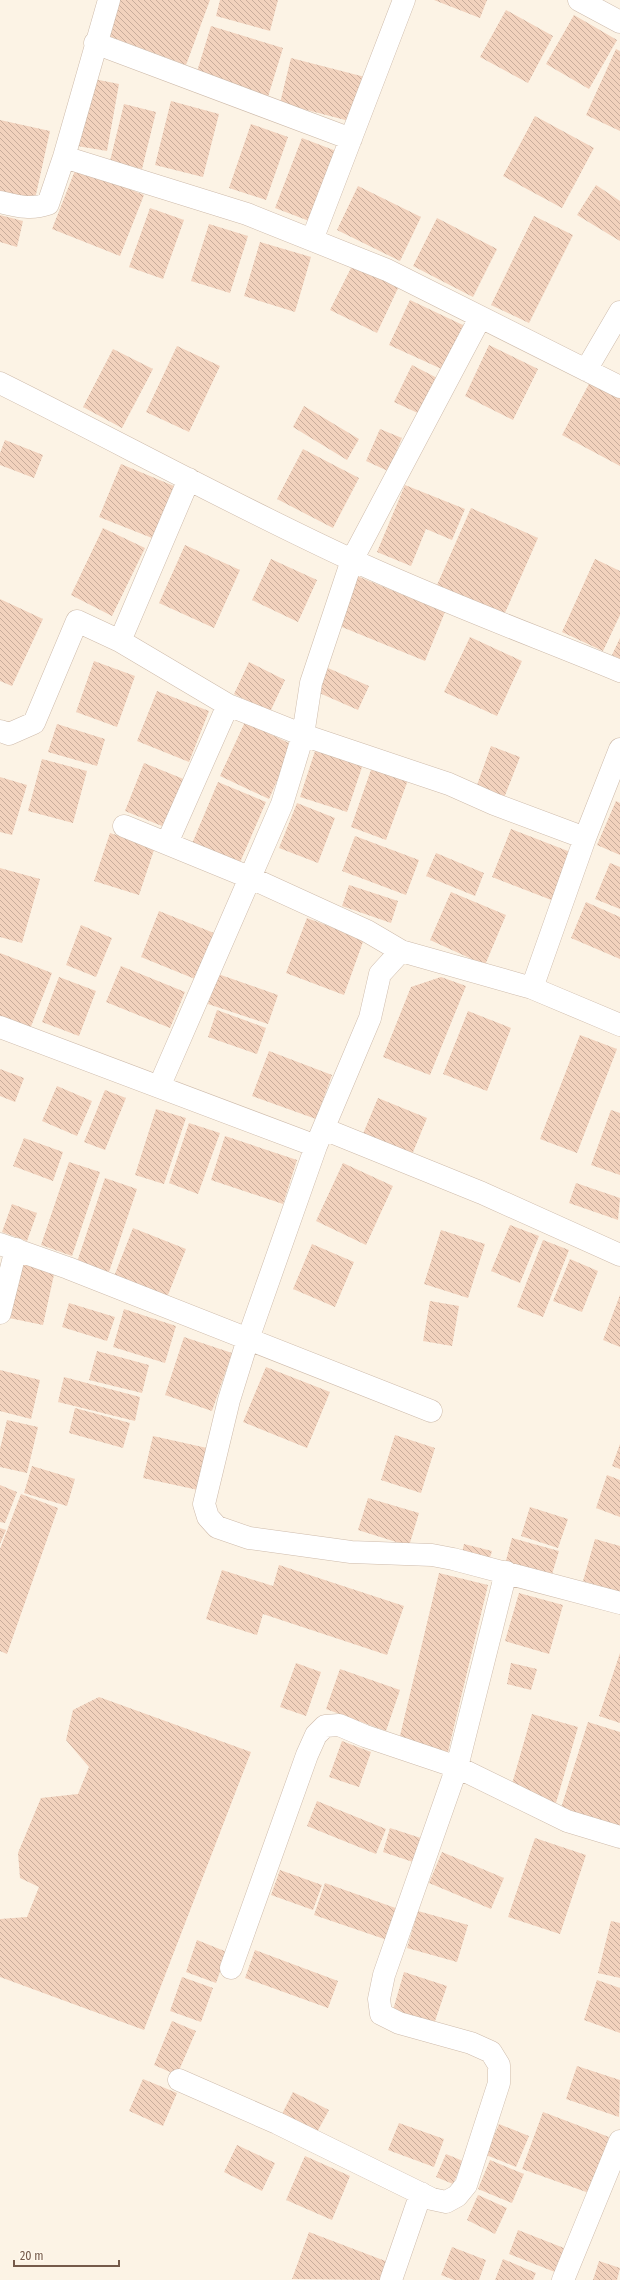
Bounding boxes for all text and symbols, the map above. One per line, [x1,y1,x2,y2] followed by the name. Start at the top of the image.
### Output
[14,2242,119,2268] scale bar
[20,2249,44,2263] text: 20 m

